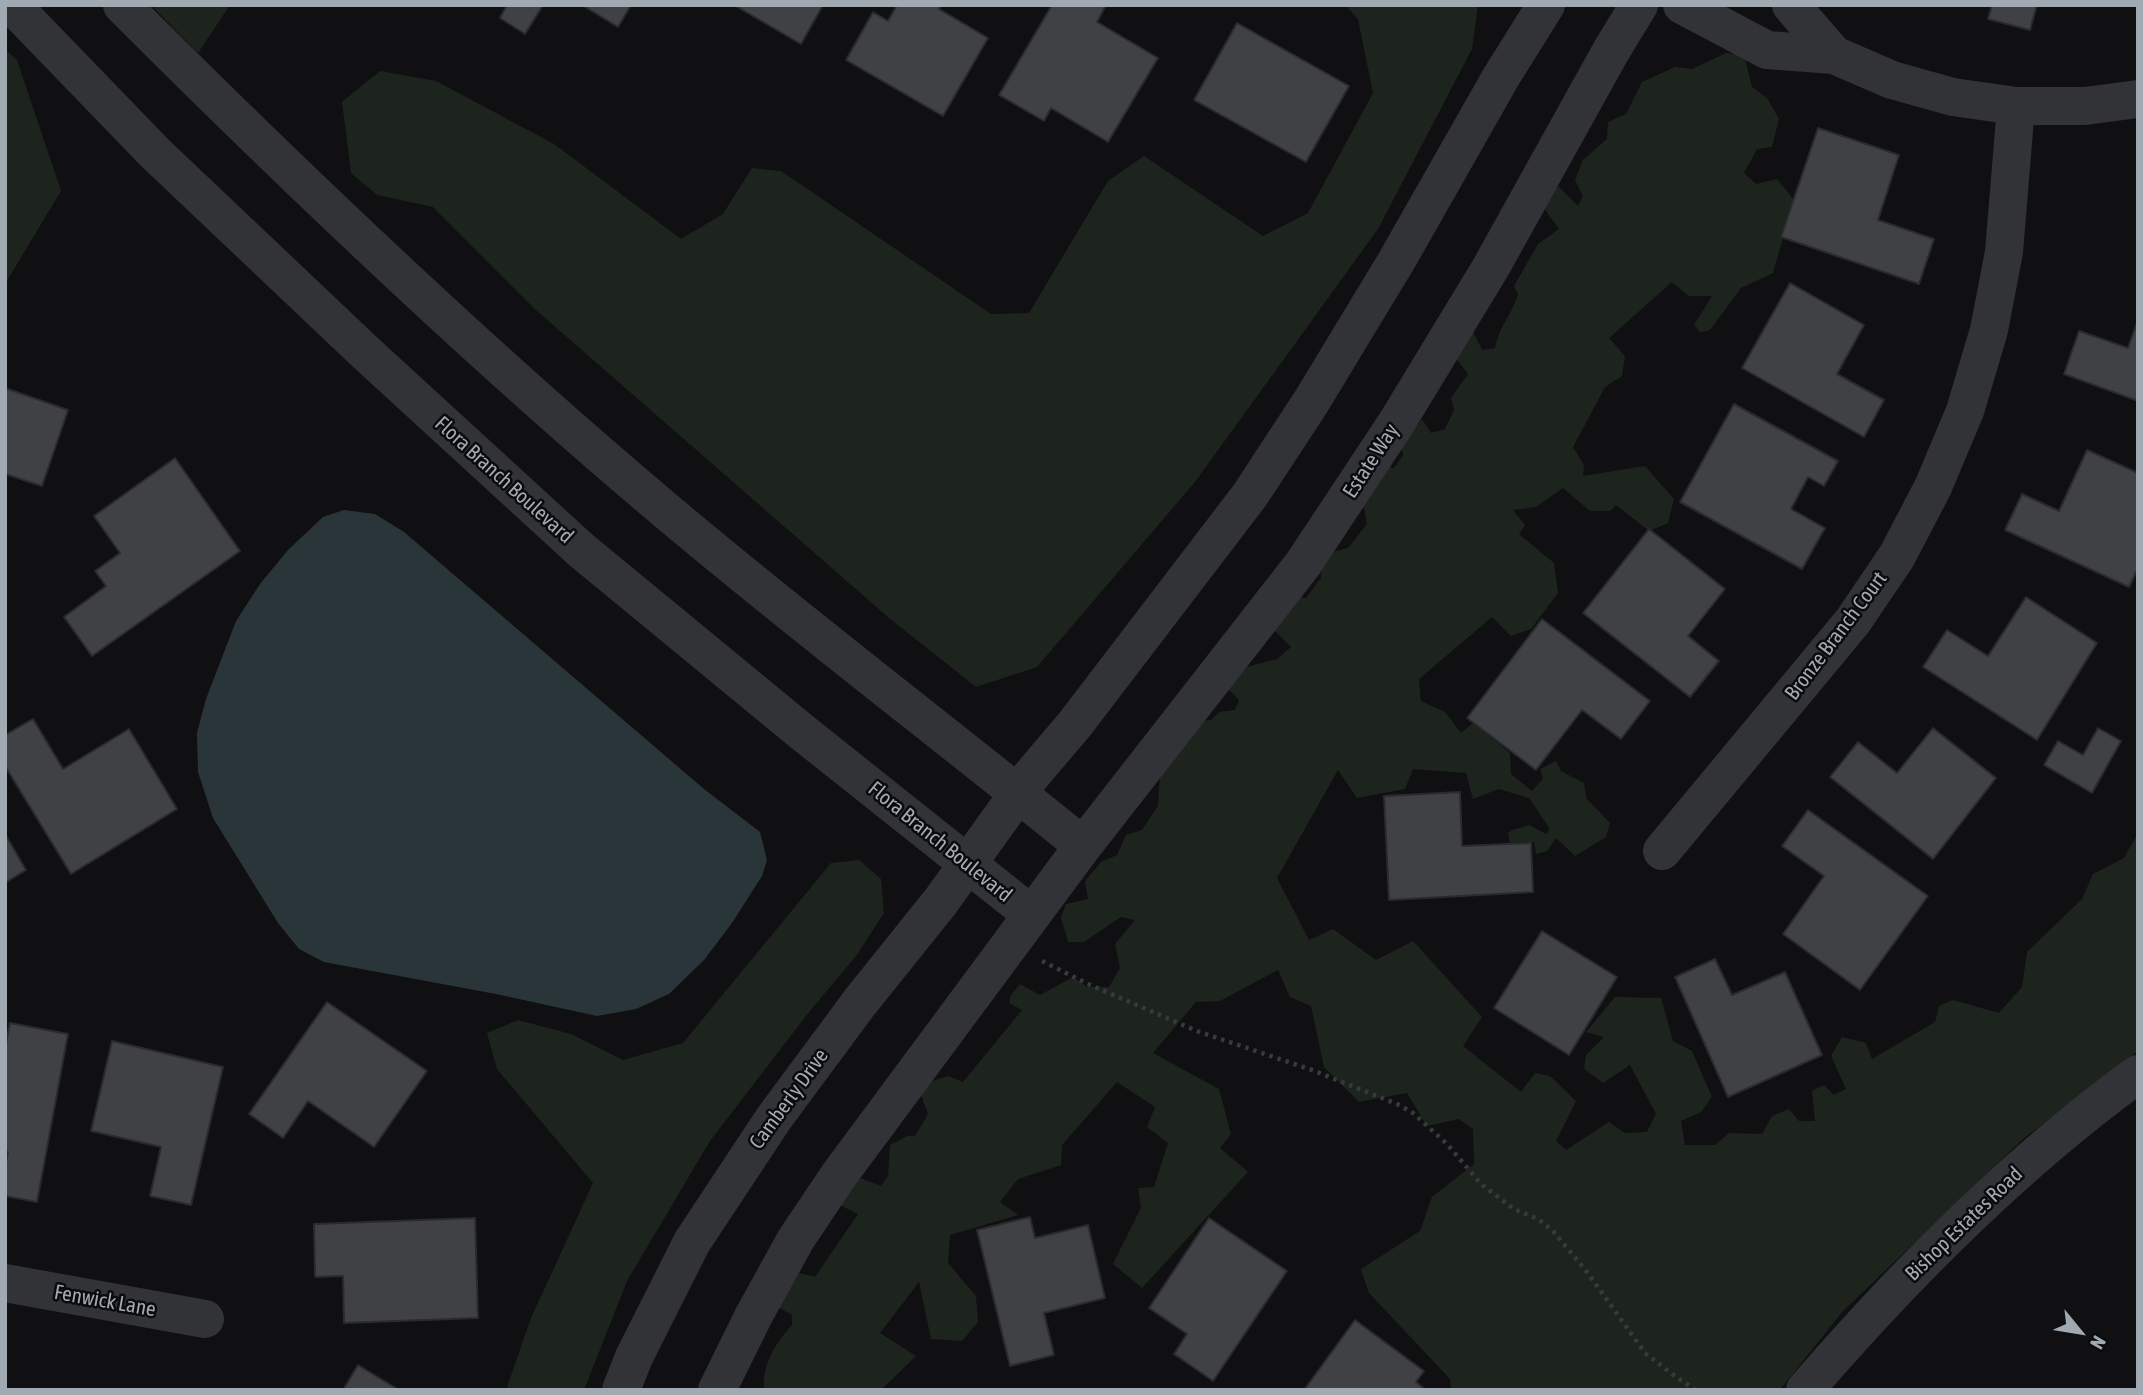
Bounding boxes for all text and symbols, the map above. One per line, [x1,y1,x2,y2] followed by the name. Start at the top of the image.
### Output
[430,411,578,549] street label: Flora Branch Boulevard
[1338,419,1404,503] street label: Estate Way
[1780,567,1892,705] street label: Bronze Branch Court
[863,776,1017,908] street label: Flora Branch Boulevard
[744,1044,834,1154] street label: Camberly Drive
[1900,1162,2028,1286] street label: Bishop Estates Road
[52,1280,158,1322] street label: Fenwick Lane
[2045,1297,2115,1367] north arrow
[2086,1332,2111,1353] text: N

